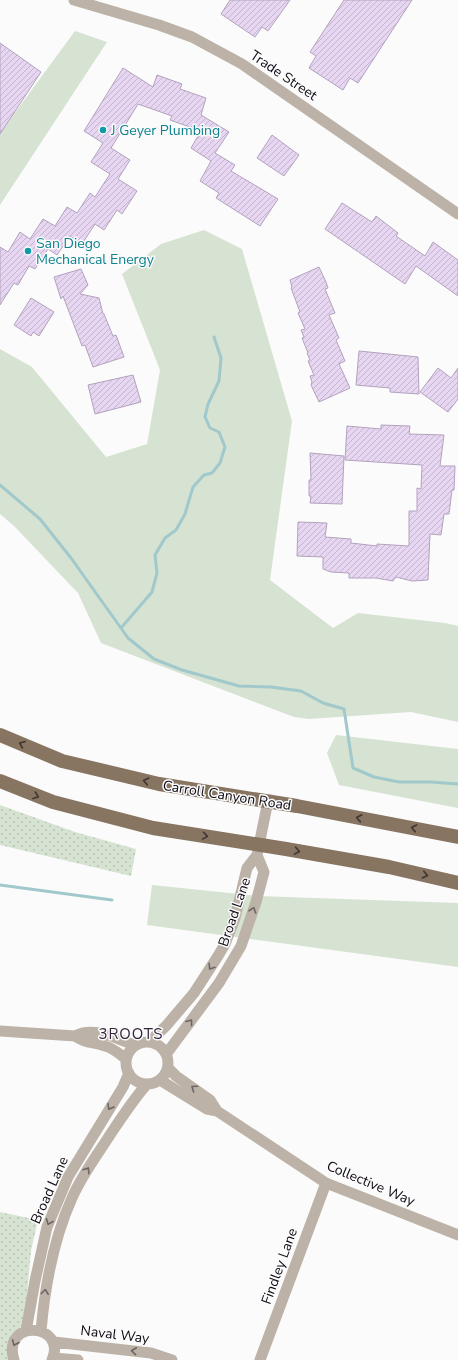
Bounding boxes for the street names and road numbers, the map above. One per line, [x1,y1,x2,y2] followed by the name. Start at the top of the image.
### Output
[246,46,321,105] street label: Trade Street
[161,776,292,815] street label: Carroll Canyon Road
[214,875,255,949] street label: Broad Lane
[26,1154,73,1227] street label: Broad Lane
[324,1156,419,1211] street label: Collective Way
[257,1225,302,1307] street label: Findley Lane
[79,1321,151,1348] street label: Naval Way

